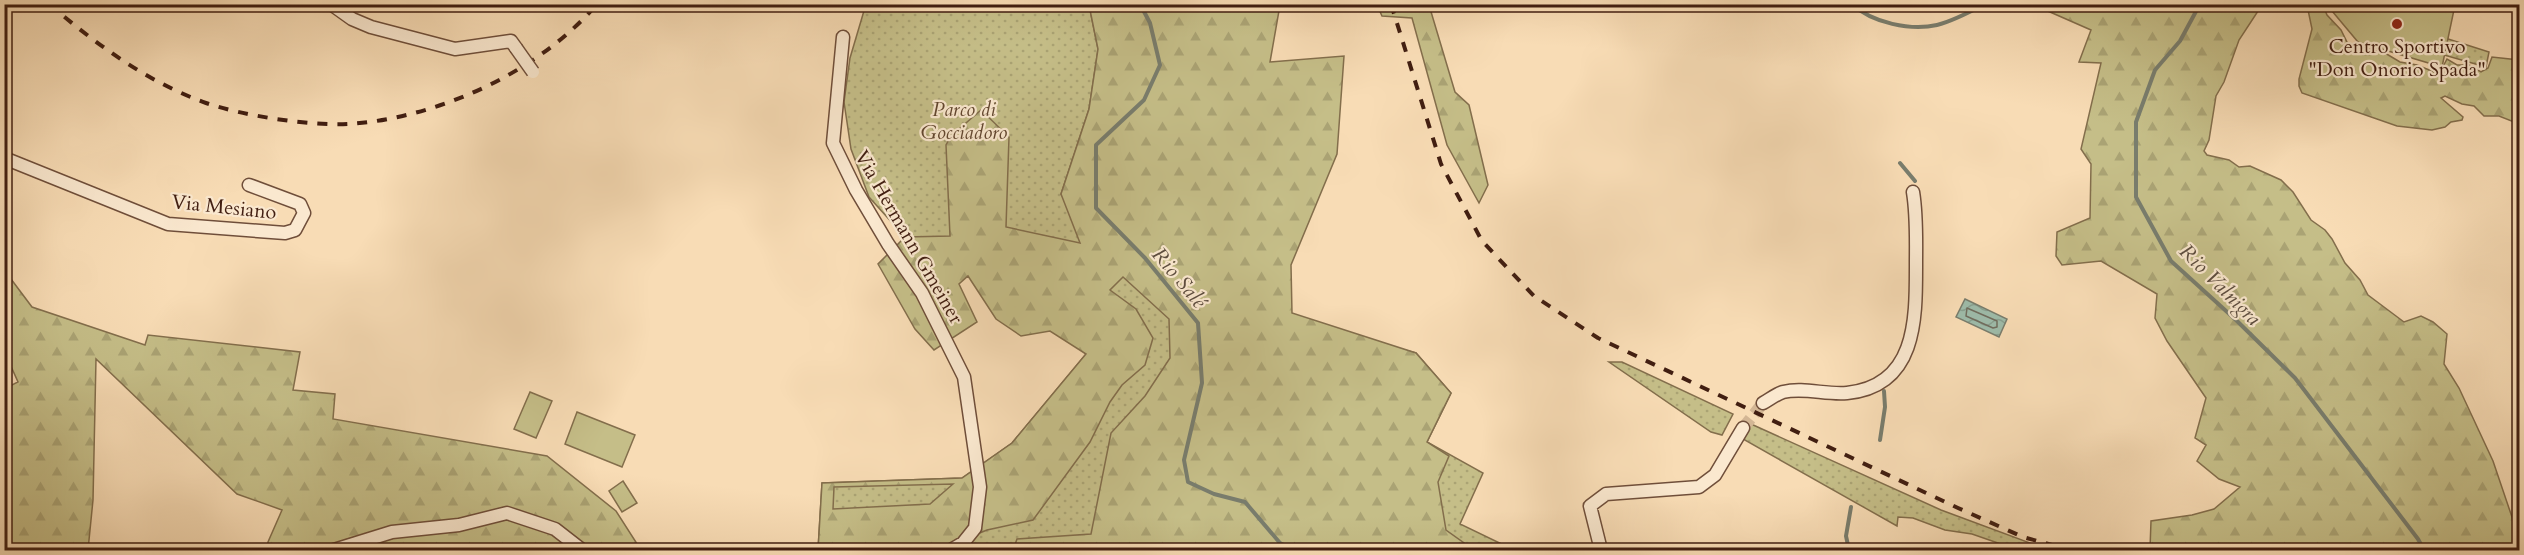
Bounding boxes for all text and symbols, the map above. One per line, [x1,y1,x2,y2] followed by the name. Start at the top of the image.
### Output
[2390,17,2404,31] marker: Centro Sportivo "Don Onorio Spada"
[2308,33,2486,83] place label: Centro Sportivo "Don Onorio Spada"
[921,96,1007,146] park label: Parco di Gocciadoro
[848,145,970,329] street label: Via Hermann Gmeiner
[170,188,278,226] street label: Via Mesiano
[2173,238,2267,332] water label: Rio Valnigra
[1145,241,1214,316] water label: Rio Salé

